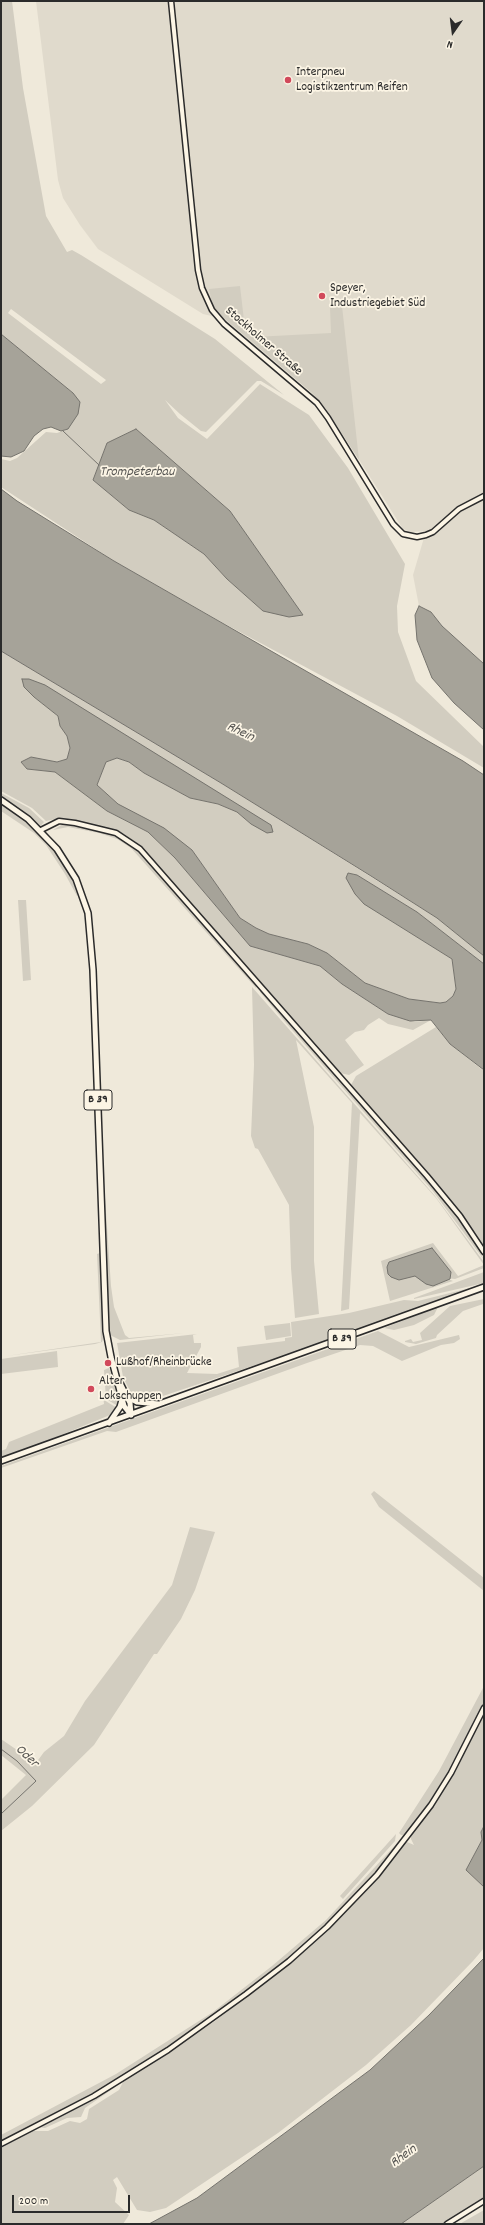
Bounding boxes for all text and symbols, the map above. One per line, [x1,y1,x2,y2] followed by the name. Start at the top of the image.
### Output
[433,12,473,52] north arrow
[446,35,455,52] text: N
[296,65,408,96] place label: Interpneu Logistikzentrum Reifen
[283,75,293,85] marker: Interpneu Logistikzentrum Reifen
[330,281,425,312] place label: Speyer, Industriegebiet Süd
[317,291,327,301] marker: Speyer, Industriegebiet Süd
[221,304,305,380] street label: Stockholmer Straße
[100,465,174,481] water label: Trompeterbau
[224,719,256,747] water label: Rhein
[84,1090,112,1110] road number: B 39
[328,1329,356,1349] road number: B 39
[116,1355,212,1371] place label: Lußhof/Rheinbrücke
[103,1358,113,1368] marker: Lußhof/Rheinbrücke
[99,1374,161,1405] place label: Alter Lokschuppen
[86,1384,96,1394] marker: Alter Lokschuppen
[11,1742,41,1772] water label: Oder
[388,2142,420,2172] water label: Rhein
[14,2187,132,2213] scale bar
[19,2193,48,2210] text: 200 m

